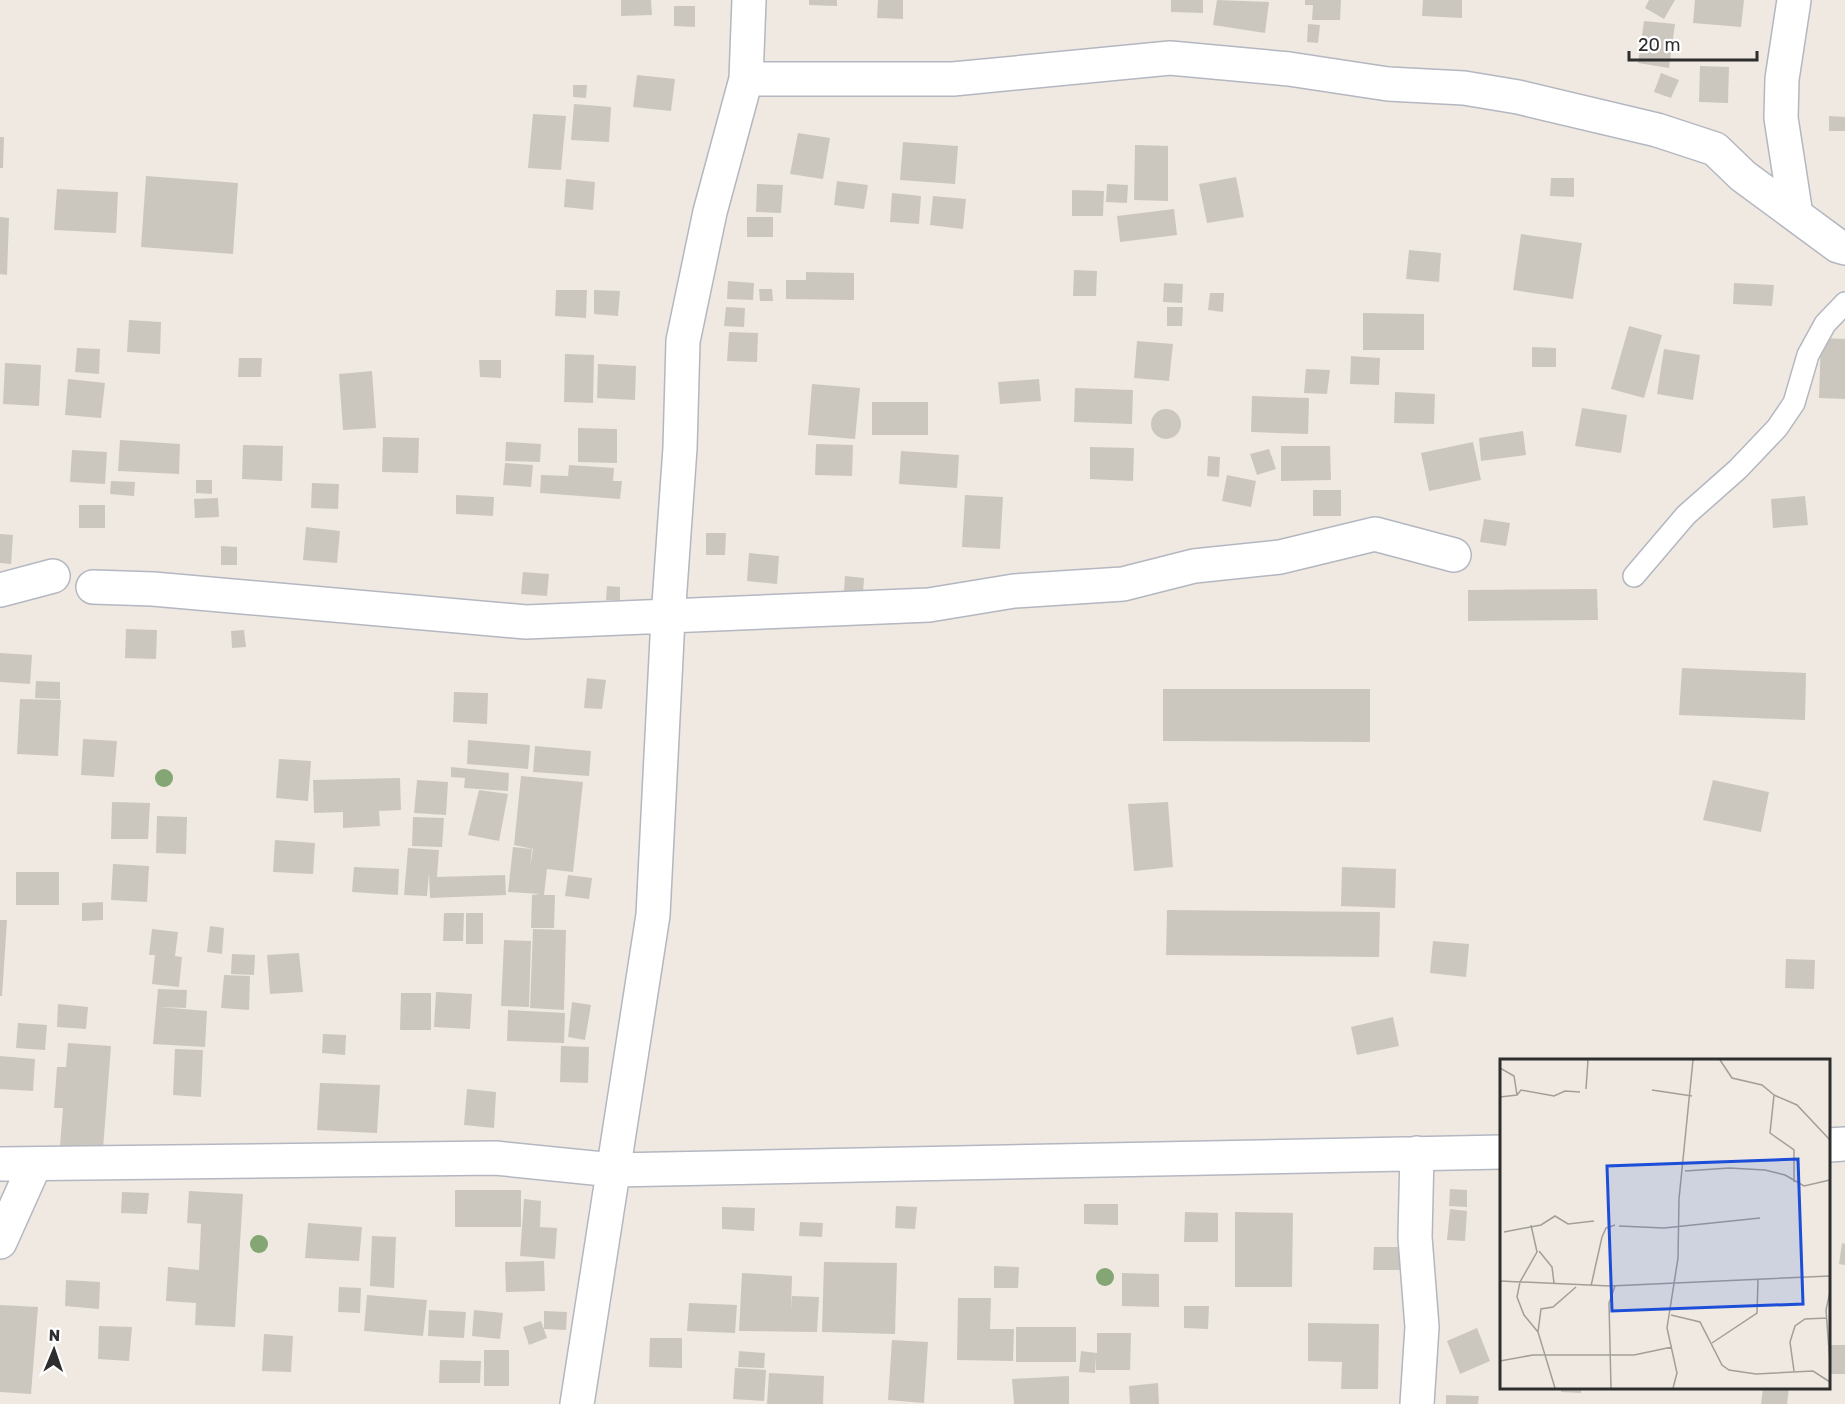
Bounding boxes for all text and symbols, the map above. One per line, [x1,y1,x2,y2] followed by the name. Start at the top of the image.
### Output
[1629,24,1756,62] scale bar
[1638,34,1680,56] text: 20 m
[1500,1059,1830,1389] inset map
[24,1320,84,1380] north arrow
[48,1326,61,1345] text: N

